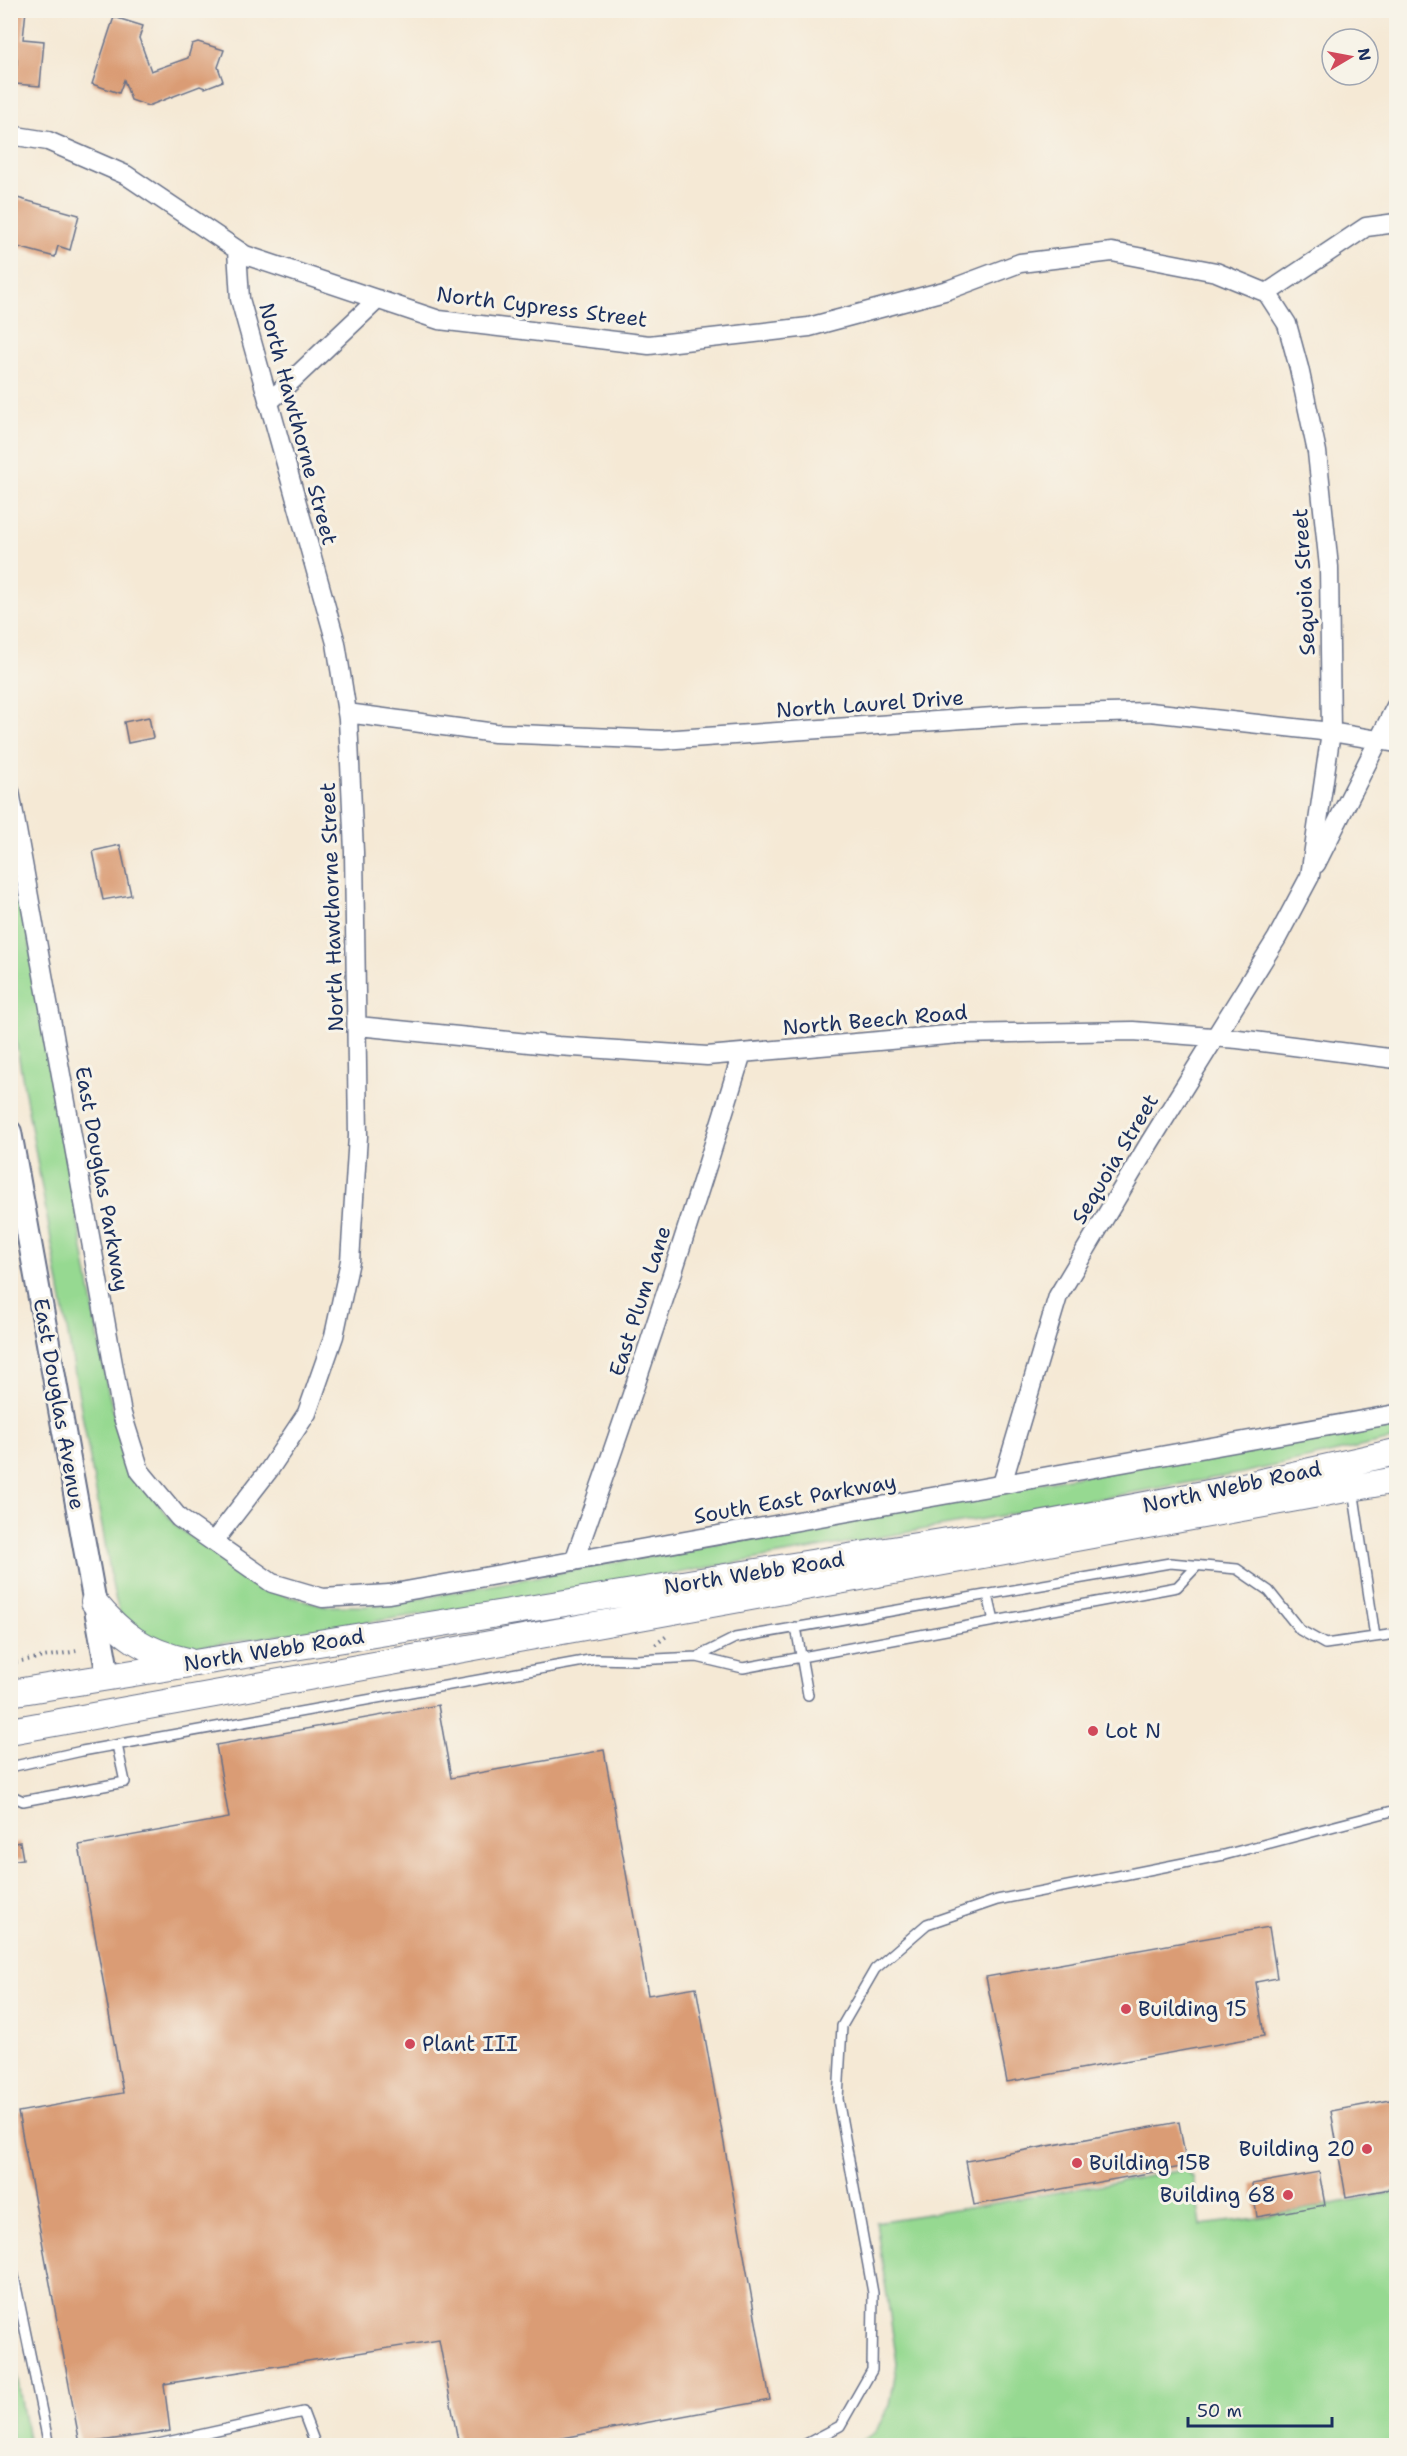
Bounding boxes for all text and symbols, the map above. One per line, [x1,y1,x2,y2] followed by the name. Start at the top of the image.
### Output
[1320,27,1380,87] north arrow
[1353,46,1376,63] text: N
[435,280,649,334] street label: North Cypress Street
[252,300,344,548] street label: North Hawthorne Street
[1286,508,1322,656] street label: Sequoia Street
[775,683,965,725] street label: North Laurel Drive
[314,782,350,1032] street label: North Hawthorne Street
[781,998,969,1042] street label: North Beech Road
[68,1064,136,1294] street label: East Douglas Parkway
[1065,1089,1165,1229] street label: Sequoia Street
[602,1222,678,1380] street label: East Plum Lane
[27,1296,91,1512] street label: East Douglas Avenue
[1140,1454,1324,1520] street label: North Webb Road
[692,1467,898,1531] street label: South East Parkway
[662,1545,846,1601] street label: North Webb Road
[182,1622,366,1678] street label: North Webb Road
[1105,1717,1161,1745] place label: Lot N
[1086,1724,1100,1738] marker: Lot N
[1138,1995,1247,2023] place label: Building 15
[1119,2002,1133,2016] marker: Building 15
[422,2030,518,2058] place label: Plant III
[403,2037,417,2051] marker: Plant III
[1239,2135,1355,2163] place label: Building 20
[1360,2142,1374,2156] marker: Building 20
[1089,2149,1210,2177] place label: Building 15B
[1070,2156,1084,2170] marker: Building 15B
[1160,2181,1276,2209] place label: Building 68
[1281,2188,1295,2202] marker: Building 68
[1188,2390,1332,2428] scale bar
[1197,2399,1242,2423] text: 50 m

